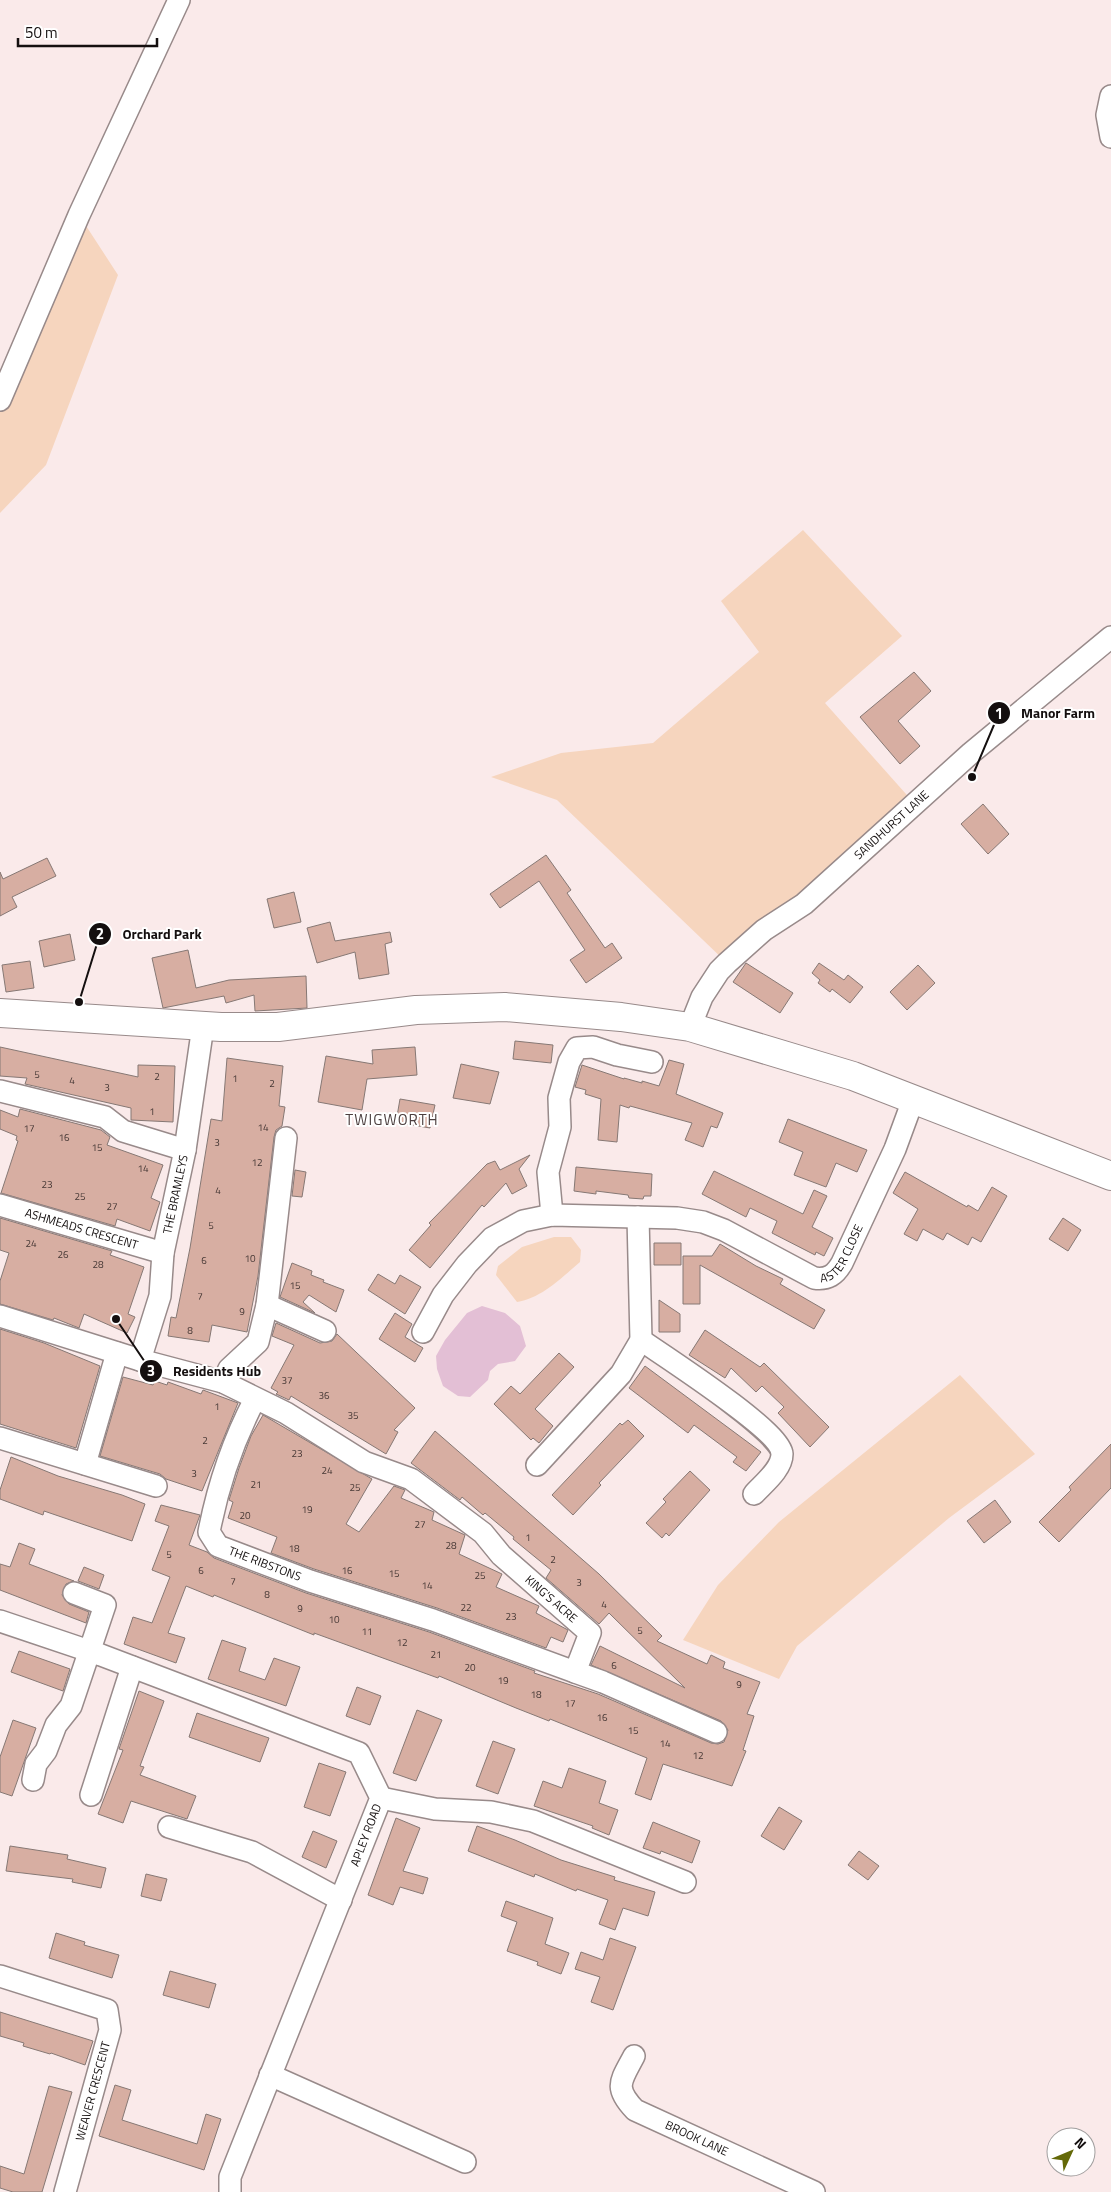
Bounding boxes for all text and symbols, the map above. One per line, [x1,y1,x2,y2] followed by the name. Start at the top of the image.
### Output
[18,15,156,47] scale bar
[25,21,58,44] text: 50 m
[986,699,1105,728] callout: Manor Farm
[995,702,1003,725] text: 1
[1021,702,1095,723] text: Manor Farm
[849,785,933,864] street label: SANDHURST LANE
[87,919,212,948] callout: Orchard Park
[96,922,104,945] text: 2
[122,923,202,944] text: Orchard Park
[34,1067,40,1082] house number: 5
[154,1069,160,1084] house number: 2
[232,1071,238,1086] house number: 1
[69,1073,75,1088] house number: 4
[269,1076,275,1091] house number: 2
[104,1080,110,1095] house number: 3
[149,1104,155,1119] house number: 1
[345,1108,439,1131] district label: TWIGWORTH
[257,1120,269,1135] house number: 14
[23,1121,35,1136] house number: 17
[58,1130,70,1145] house number: 16
[214,1135,220,1150] house number: 3
[91,1140,103,1155] house number: 15
[157,1153,193,1236] street label: THE BRAMLEYS
[251,1155,263,1170] house number: 12
[137,1161,149,1176] house number: 14
[41,1177,53,1192] house number: 23
[215,1183,221,1198] house number: 4
[74,1189,86,1204] house number: 25
[106,1199,118,1214] house number: 27
[23,1203,141,1254] street label: ASHMEADS CRESCENT
[208,1218,214,1233] house number: 5
[819,1221,868,1288] street label: ASTER CLOSE
[25,1236,37,1251] house number: 24
[57,1247,69,1262] house number: 26
[244,1251,256,1266] house number: 10
[201,1253,207,1268] house number: 6
[92,1257,104,1272] house number: 28
[289,1278,301,1293] house number: 15
[197,1289,203,1304] house number: 7
[239,1304,245,1319] house number: 9
[187,1323,193,1338] house number: 8
[138,1357,271,1386] callout: Residents Hub
[147,1359,155,1382] text: 3
[173,1360,261,1381] text: Residents Hub
[281,1373,293,1388] house number: 37
[318,1388,330,1403] house number: 36
[214,1399,220,1414] house number: 1
[347,1408,359,1423] house number: 35
[202,1433,208,1448] house number: 2
[291,1446,303,1461] house number: 23
[321,1463,333,1478] house number: 24
[191,1466,197,1481] house number: 3
[250,1477,262,1492] house number: 21
[349,1480,361,1495] house number: 25
[301,1502,313,1517] house number: 19
[239,1508,251,1523] house number: 20
[414,1517,426,1532] house number: 27
[525,1530,531,1545] house number: 1
[445,1538,457,1553] house number: 28
[226,1541,304,1586] street label: THE RIBSTONS
[288,1541,300,1556] house number: 18
[166,1547,172,1562] house number: 5
[550,1552,556,1567] house number: 2
[198,1563,204,1578] house number: 6
[341,1563,353,1578] house number: 16
[388,1566,400,1581] house number: 15
[474,1568,486,1583] house number: 25
[521,1570,582,1627] street label: KING'S ACRE
[230,1574,236,1589] house number: 7
[576,1575,582,1590] house number: 3
[421,1578,433,1593] house number: 14
[264,1587,270,1602] house number: 8
[601,1597,607,1612] house number: 4
[460,1600,472,1615] house number: 22
[297,1601,303,1616] house number: 9
[505,1609,517,1624] house number: 23
[328,1612,340,1627] house number: 10
[637,1623,643,1638] house number: 5
[361,1624,373,1639] house number: 11
[396,1635,408,1650] house number: 12
[430,1647,442,1662] house number: 21
[611,1658,617,1673] house number: 6
[464,1660,476,1675] house number: 20
[497,1673,509,1688] house number: 19
[736,1677,742,1692] house number: 9
[530,1687,542,1702] house number: 18
[564,1696,576,1711] house number: 17
[596,1710,608,1725] house number: 16
[627,1723,639,1738] house number: 15
[659,1736,671,1751] house number: 14
[692,1748,704,1763] house number: 12
[345,1800,386,1869] street label: APLEY ROAD
[70,2038,115,2143] street label: WEAVER CRESCENT
[662,2115,732,2161] street label: BROOK LANE
[1046,2127,1096,2177] north arrow
[1070,2132,1092,2153] text: N

